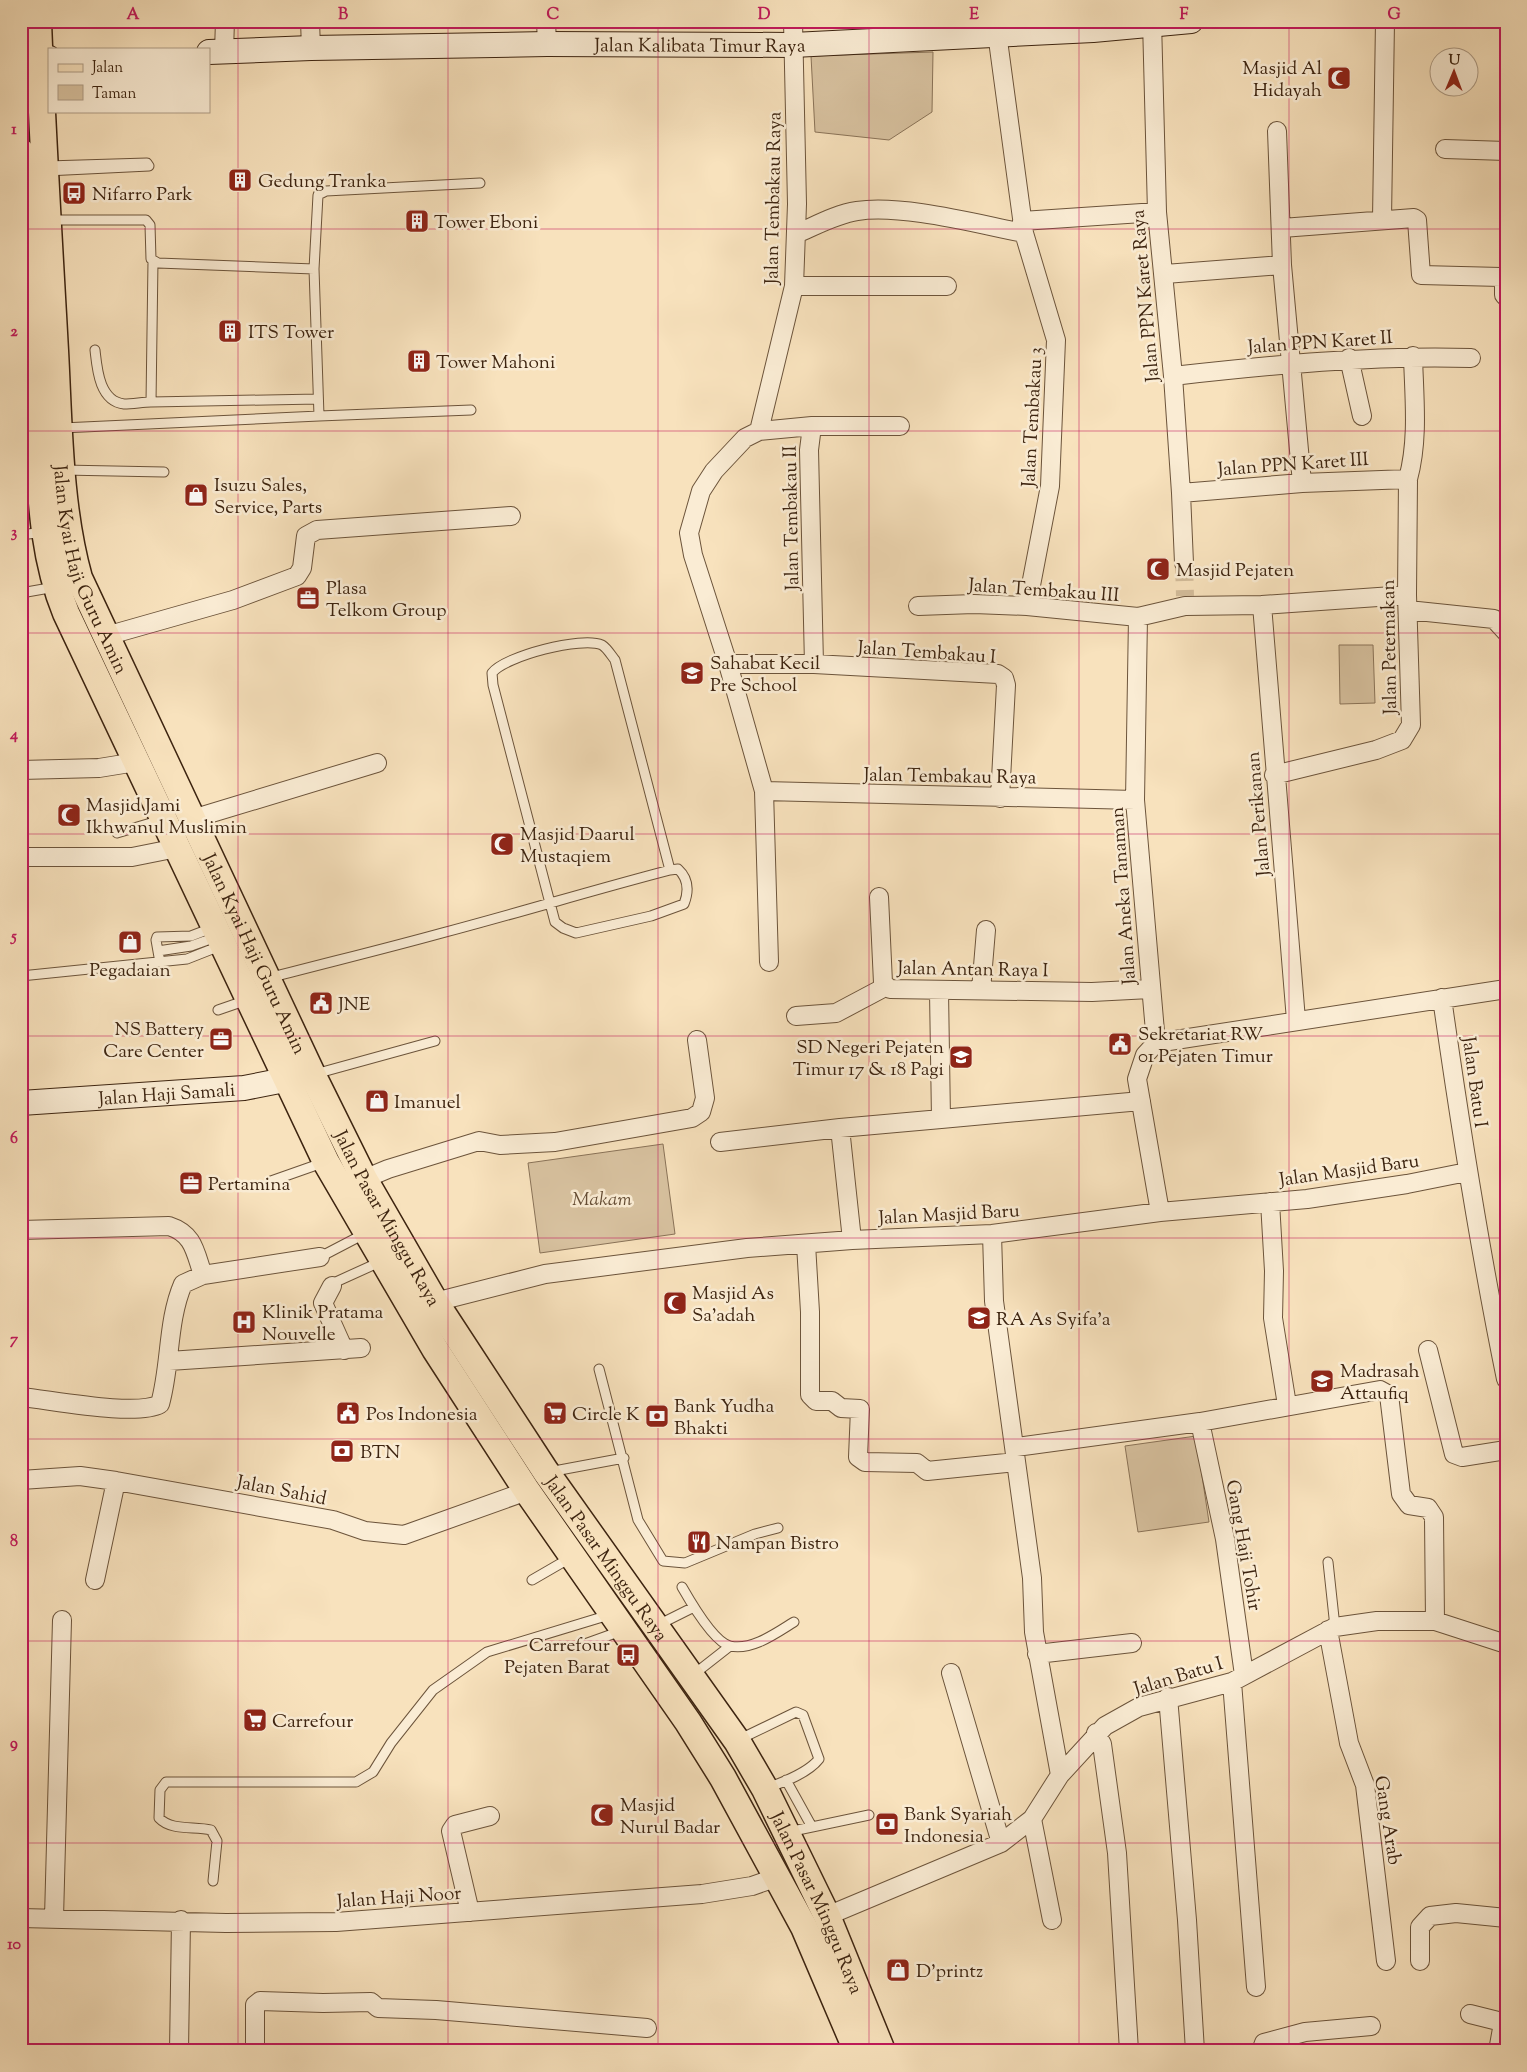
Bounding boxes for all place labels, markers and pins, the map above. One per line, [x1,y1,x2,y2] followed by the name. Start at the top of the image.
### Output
[1242,56,1322,105] place label: Masjid Al Hidayah
[1326,65,1352,91] mosque icon: Masjid Al Hidayah
[227,167,253,193] building icon: Gedung Tranka
[258,169,386,196] place label: Gedung Tranka
[61,180,87,206] bus stop icon: Nifarro Park
[92,182,193,209] place label: Nifarro Park
[404,208,430,234] building icon: Tower Eboni
[434,210,538,237] place label: Tower Eboni
[217,318,243,344] building icon: ITS Tower
[248,320,334,347] place label: ITS Tower
[406,348,432,374] building icon: Tower Mahoni
[436,350,555,377] place label: Tower Mahoni
[214,473,322,522] place label: Isuzu Sales, Service, Parts
[183,482,209,508] shop icon: Isuzu Sales, Service, Parts
[1145,556,1171,582] mosque icon: Masjid Pejaten
[1176,558,1294,585] place label: Masjid Pejaten
[326,576,447,625] place label: Plasa Telkom Group
[295,585,321,611] office icon: Plasa Telkom Group
[710,651,820,700] place label: Sahabat Kecil Pre School
[679,660,705,686] school or university icon: Sahabat Kecil Pre School
[86,793,247,842] place label: Masjid Jami Ikhwanul Muslimin
[56,802,82,828] mosque icon: Masjid Jami Ikhwanul Muslimin
[520,822,635,871] place label: Masjid Daarul Mustaqiem
[489,831,515,857] mosque icon: Masjid Daarul Mustaqiem
[117,929,143,955] shop icon: Pegadaian
[89,958,171,985] place label: Pegadaian
[308,990,334,1016] public building icon: JNE
[337,992,371,1019] place label: JNE
[103,1017,205,1066] place label: NS Battery Care Center
[1138,1022,1273,1071] place label: Sekretariat RW 01 Pejaten Timur
[208,1026,234,1052] office icon: NS Battery Care Center
[1107,1031,1133,1057] public building icon: Sekretariat RW 01 Pejaten Timur
[793,1035,944,1084] place label: SD Negeri Pejaten Timur 17 & 18 Pagi
[948,1044,974,1070] school or university icon: SD Negeri Pejaten Timur 17 & 18 Pagi
[364,1088,390,1114] shop icon: Imanuel
[394,1090,461,1117] place label: Imanuel
[178,1170,204,1196] office icon: Pertamina
[208,1172,290,1199] place label: Pertamina
[692,1281,774,1330] place label: Masjid As Sa'adah
[662,1290,688,1316] mosque icon: Masjid As Sa'adah
[262,1300,384,1349] place label: Klinik Pratama Nouvelle
[966,1305,992,1331] school or university icon: RA As Syifa'a
[996,1307,1111,1334] place label: RA As Syifa'a
[231,1309,257,1335] hospital icon: Klinik Pratama Nouvelle
[1340,1359,1420,1408] place label: Madrasah Attaufiq
[1309,1368,1335,1394] school or university icon: Madrasah Attaufiq
[674,1394,774,1443] place label: Bank Yudha Bhakti
[335,1400,361,1426] public building icon: Pos Indonesia
[542,1400,568,1426] supermarket icon: Circle K
[366,1402,478,1429] place label: Pos Indonesia
[572,1402,640,1429] place label: Circle K
[644,1403,670,1429] bank icon: Bank Yudha Bhakti
[329,1438,355,1464] bank icon: BTN
[360,1440,400,1467] place label: BTN
[686,1529,712,1555] restaurant icon: Nampan Bistro
[716,1531,839,1558] place label: Nampan Bistro
[504,1633,610,1682] place label: Carrefour Pejaten Barat
[615,1642,641,1668] bus stop icon: Carrefour Pejaten Barat
[242,1707,268,1733] supermarket icon: Carrefour
[272,1709,353,1736] place label: Carrefour
[620,1793,720,1842] place label: Masjid Nurul Badar
[589,1802,615,1828] mosque icon: Masjid Nurul Badar
[904,1802,1012,1851] place label: Bank Syariah Indonesia
[874,1811,900,1837] bank icon: Bank Syariah Indonesia
[885,1957,911,1983] shop icon: D’printz
[916,1959,983,1986] place label: D’printz

